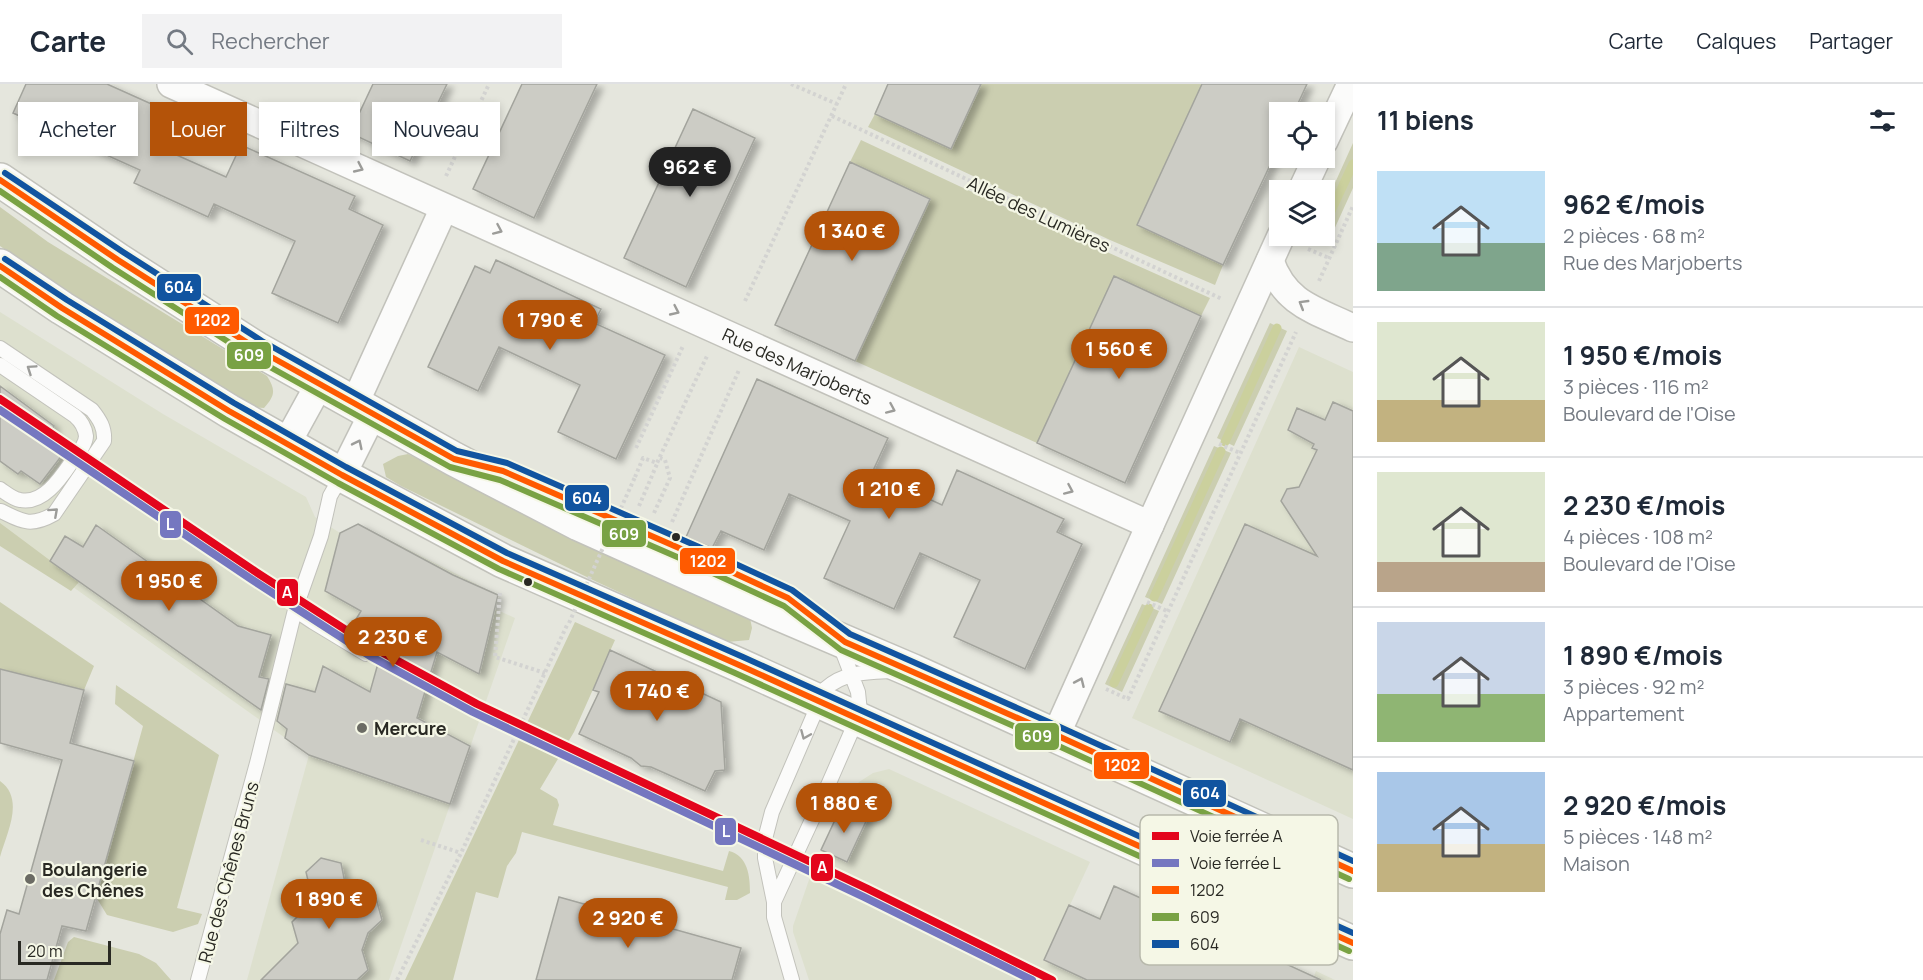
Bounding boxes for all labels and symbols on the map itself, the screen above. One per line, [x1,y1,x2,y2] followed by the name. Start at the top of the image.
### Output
[648,147,732,198] pin: 962 €
[352,160,363,172] one-way arrow
[964,170,1114,258] street label: Allée des Lumières
[797,211,907,262] pin: 1 340 €
[492,223,503,235] one-way arrow
[156,273,202,302] line badge: 604
[164,276,194,298] text: 604
[1299,299,1309,311] one-way arrow
[495,300,605,351] pin: 1 790 €
[669,304,680,316] one-way arrow
[184,306,240,335] line badge: 1202
[194,309,230,331] text: 1202
[719,322,876,410] street label: Rue des Marjoberts
[1064,329,1174,380] pin: 1 560 €
[226,341,272,370] line badge: 609
[234,344,264,366] text: 609
[27,365,38,376] one-way arrow
[885,402,896,414] one-way arrow
[350,439,362,450] one-way arrow
[834,469,944,520] pin: 1 210 €
[1062,482,1073,494] one-way arrow
[564,484,610,512] line badge: 604
[572,487,602,509] text: 604
[47,508,58,519] one-way arrow
[159,510,182,539] line badge: L
[166,513,175,535] text: L
[601,519,647,548] line badge: 609
[609,523,639,545] text: 609
[670,531,682,543] unlabelled marker
[679,547,736,575] line badge: 1202
[690,550,726,572] text: 1202
[114,561,224,612] pin: 1 950 €
[522,576,534,588] unlabelled marker
[276,578,299,607] line badge: A
[282,581,293,603] text: A
[338,617,448,668] pin: 2 230 €
[602,671,712,722] pin: 1 740 €
[1073,678,1085,689] one-way arrow
[374,716,447,740] place label: Mercure
[355,721,369,735] marker: Mercure
[1014,722,1060,751] line badge: 609
[1022,725,1052,747] text: 609
[800,728,812,739] one-way arrow
[1093,751,1150,780] line badge: 1202
[1104,754,1140,776] text: 1202
[192,779,264,965] street label: Rue des Chênes Bruns
[1182,779,1227,808] line badge: 604
[1190,782,1220,804] text: 604
[789,783,899,834] pin: 1 880 €
[1140,815,1338,965] legend
[714,817,737,846] line badge: L
[722,820,731,842] text: L
[1190,825,1283,847] text: Voie ferrée A
[1190,852,1281,874] text: Voie ferrée L
[810,853,834,882] line badge: A
[817,856,828,878] text: A
[42,857,148,902] place label: Boulangerie des Chênes
[23,872,37,886] marker: Boulangerie des Chênes
[274,879,384,930] pin: 1 890 €
[1190,879,1224,901] text: 1202
[573,898,683,949] pin: 2 920 €
[1190,906,1220,928] text: 609
[1190,933,1219,955] text: 604
[18,938,111,966] scale bar

